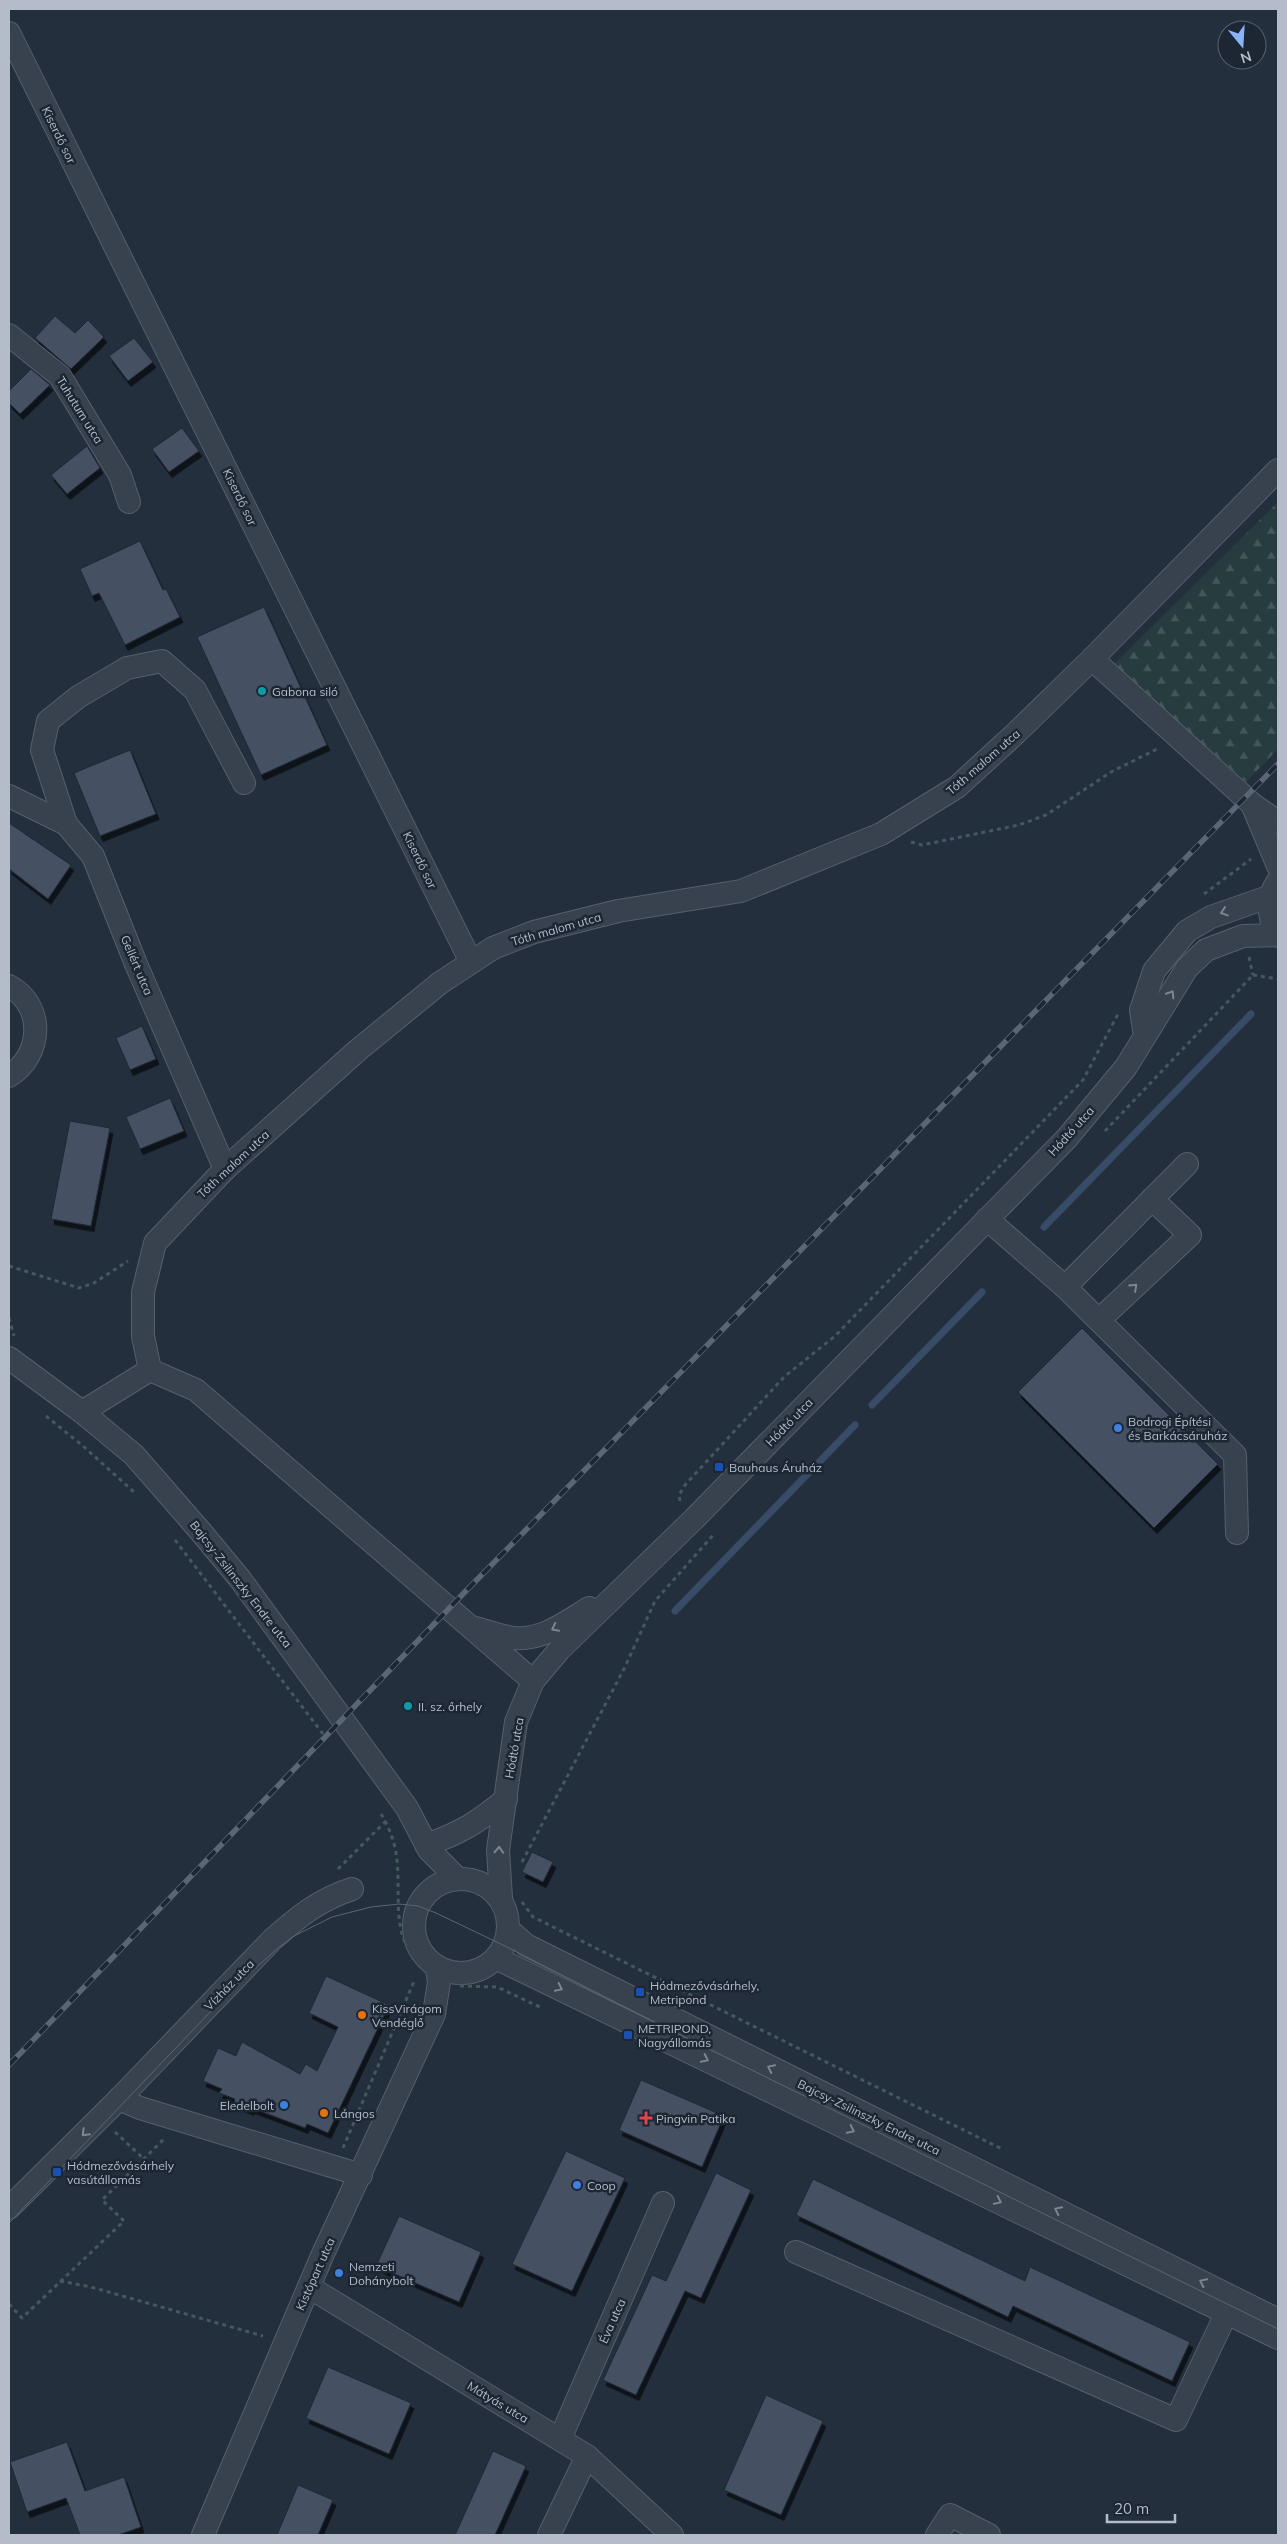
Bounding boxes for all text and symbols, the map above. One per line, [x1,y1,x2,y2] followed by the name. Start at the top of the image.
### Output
[1217,20,1267,70] north arrow
[1238,47,1254,68] text: N
[39,104,80,167] street label: Kiserdő sor
[53,374,107,446] street label: Tuhutum utca
[220,466,261,529] street label: Kiserdő sor
[272,684,338,699] place label: Gabona siló
[256,685,268,697] marker: Gabona siló
[943,726,1023,798] street label: Tóth malom utca
[400,829,441,892] street label: Kiserdő sor
[1221,906,1229,916] one-way arrow
[509,909,603,949] street label: Tóth malom utca
[118,933,156,997] street label: Gellért utca
[1165,990,1174,1000] one-way arrow
[1045,1103,1097,1159] street label: Hódtó utca
[194,1127,272,1201] street label: Tóth malom utca
[1129,1284,1138,1293] one-way arrow
[762,1395,816,1449] street label: Hódtó utca
[1128,1414,1228,1443] place label: Bodrogi Építési és Barkácsáruház
[1112,1422,1124,1434] marker: Bodrogi Építési és Barkácsáruház
[729,1460,822,1475] place label: Bauhaus Áruház
[713,1461,725,1473] marker: Bauhaus Áruház
[187,1518,295,1650] street label: Bajcsy-Zsilinszky Endre utca
[551,1622,560,1632] one-way arrow
[418,1699,483,1714] place label: II. sz. őrhely
[402,1700,414,1712] marker: II. sz. őrhely
[501,1716,527,1780] street label: Hódtó utca
[493,1845,504,1853] one-way arrow
[201,1956,257,2014] street label: Vízház utca
[650,1978,759,2007] place label: Hódmezővásárhely, Metripond
[554,1982,563,1992] one-way arrow
[634,1986,646,1998] marker: Hódmezővásárhely, Metripond
[372,2001,442,2030] place label: KissVirágom Vendéglő
[356,2009,368,2021] marker: KissVirágom Vendéglő
[638,2021,711,2050] place label: METRIPOND, Nagyállomás
[622,2029,634,2041] marker: METRIPOND, Nagyállomás
[700,2053,709,2063] one-way arrow
[767,2064,776,2074] one-way arrow
[795,2076,943,2158] street label: Bajcsy-Zsilinszky Endre utca
[220,2098,274,2113] place label: Eledelbolt
[278,2099,290,2111] marker: Eledelbolt
[334,2106,375,2121] place label: Lángos
[318,2107,330,2119] marker: Lángos
[656,2111,735,2126] place label: Pingvin Patika
[640,2112,652,2124] marker: Pingvin Patika
[846,2124,855,2134] one-way arrow
[81,2127,90,2136] one-way arrow
[67,2158,175,2187] place label: Hódmezővásárhely vasútállomás
[51,2166,63,2178] marker: Hódmezővásárhely vasútállomás
[587,2178,616,2193] place label: Coop
[571,2179,583,2191] marker: Coop
[992,2195,1001,2205] one-way arrow
[1054,2206,1063,2216] one-way arrow
[292,2235,338,2313] street label: Kistópart utca
[349,2259,414,2288] place label: Nemzeti Dohánybolt
[333,2267,345,2279] marker: Nemzeti Dohánybolt
[1199,2278,1208,2289] one-way arrow
[595,2296,629,2346] street label: Éva utca
[465,2378,531,2426] street label: Mátyás utca
[1107,2492,1174,2524] scale bar
[1114,2499,1149,2518] text: 20 m

